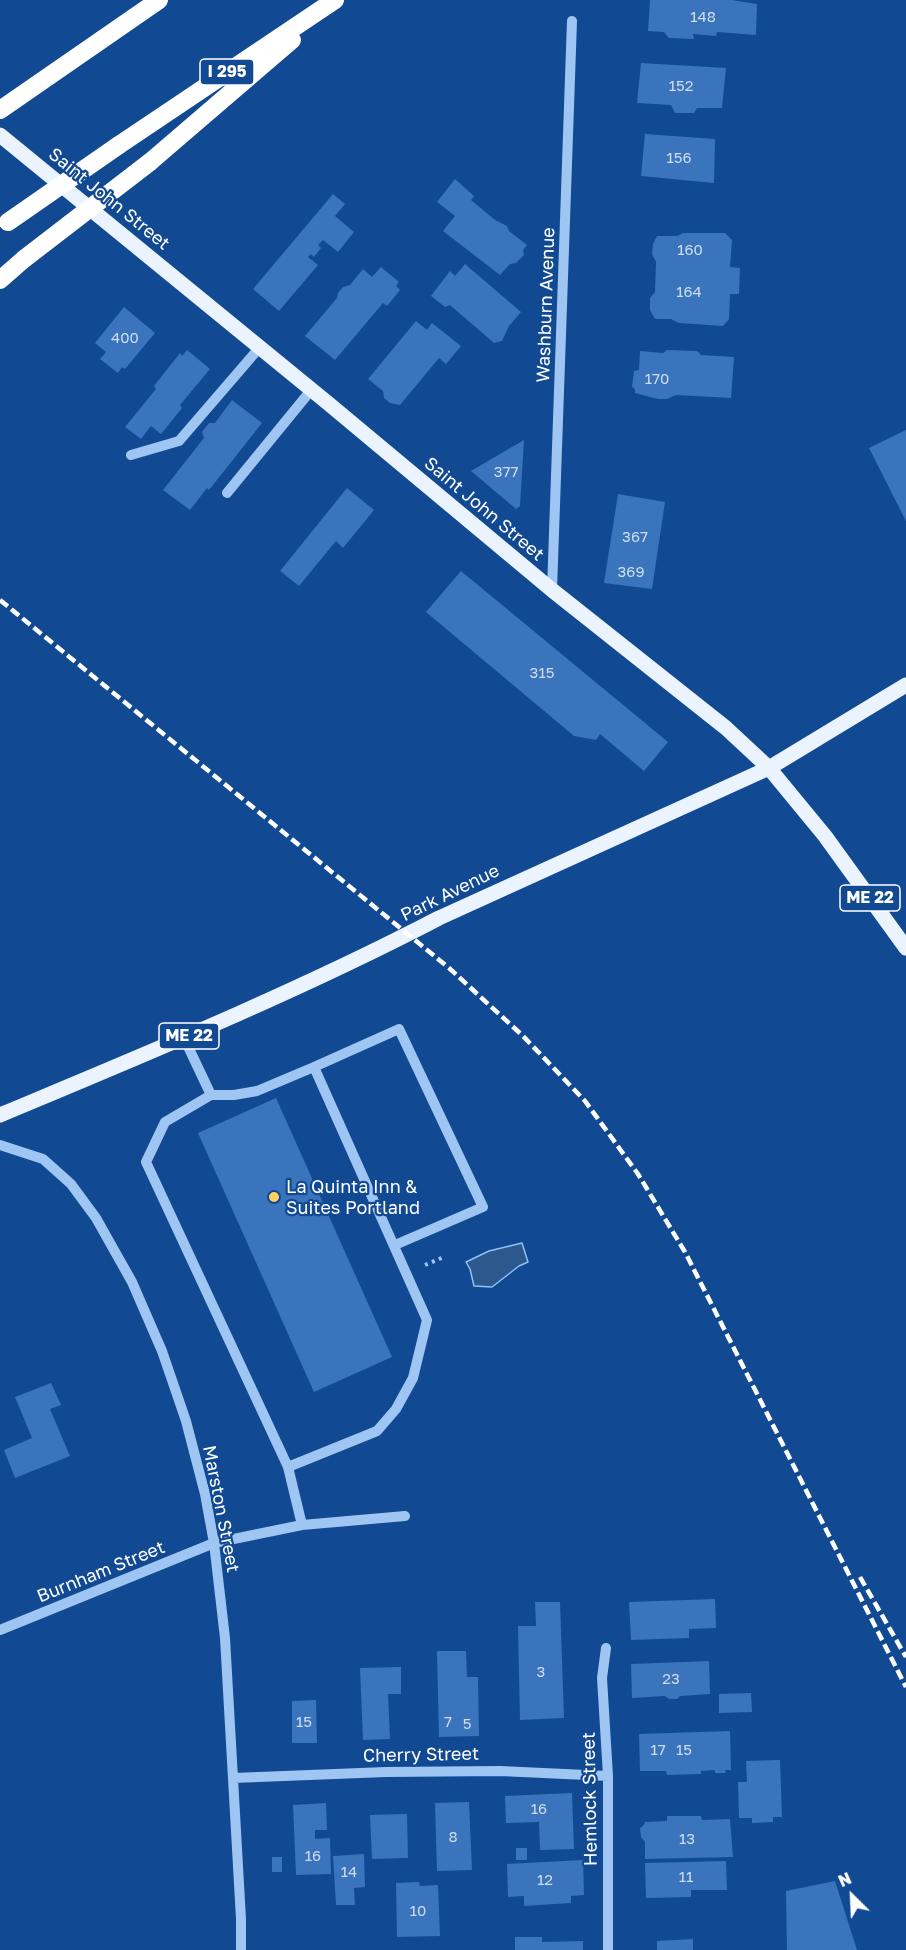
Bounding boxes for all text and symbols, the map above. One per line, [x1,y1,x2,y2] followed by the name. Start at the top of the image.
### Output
[690,8,716,26] house number: 148
[200,59,254,85] road number: I 295
[669,77,693,95] house number: 152
[44,143,174,255] street label: Saint John Street
[666,149,692,167] house number: 156
[532,227,560,383] street label: Washburn Avenue
[677,241,703,259] house number: 160
[676,283,702,301] house number: 164
[111,329,139,347] house number: 400
[645,370,669,388] house number: 170
[420,453,548,565] street label: Saint John Street
[494,463,518,481] house number: 377
[622,528,648,546] house number: 367
[618,563,644,581] house number: 369
[530,664,554,682] house number: 315
[397,860,503,926] street label: Park Avenue
[840,885,900,911] road number: ME 22
[159,1023,219,1049] road number: ME 22
[286,1176,420,1218] place label: La Quinta Inn & Suites Portland
[267,1190,281,1204] marker: La Quinta Inn & Suites Portland
[198,1444,244,1574] street label: Marston Street
[34,1537,168,1607] street label: Burnham Street
[537,1663,545,1681] house number: 3
[662,1670,680,1688] house number: 23
[296,1713,312,1731] house number: 15
[444,1713,452,1731] house number: 7
[463,1715,471,1733] house number: 5
[578,1732,602,1866] street label: Hemlock Street
[650,1741,666,1759] house number: 17
[676,1741,692,1759] house number: 15
[363,1743,479,1767] street label: Cherry Street
[531,1800,547,1818] house number: 16
[448,1828,458,1846] house number: 8
[679,1830,695,1848] house number: 13
[305,1847,321,1865] house number: 16
[341,1863,357,1881] house number: 14
[822,1866,882,1926] north arrow
[679,1868,693,1886] house number: 11
[835,1868,854,1891] text: N
[537,1871,553,1889] house number: 12
[410,1902,426,1920] house number: 10

